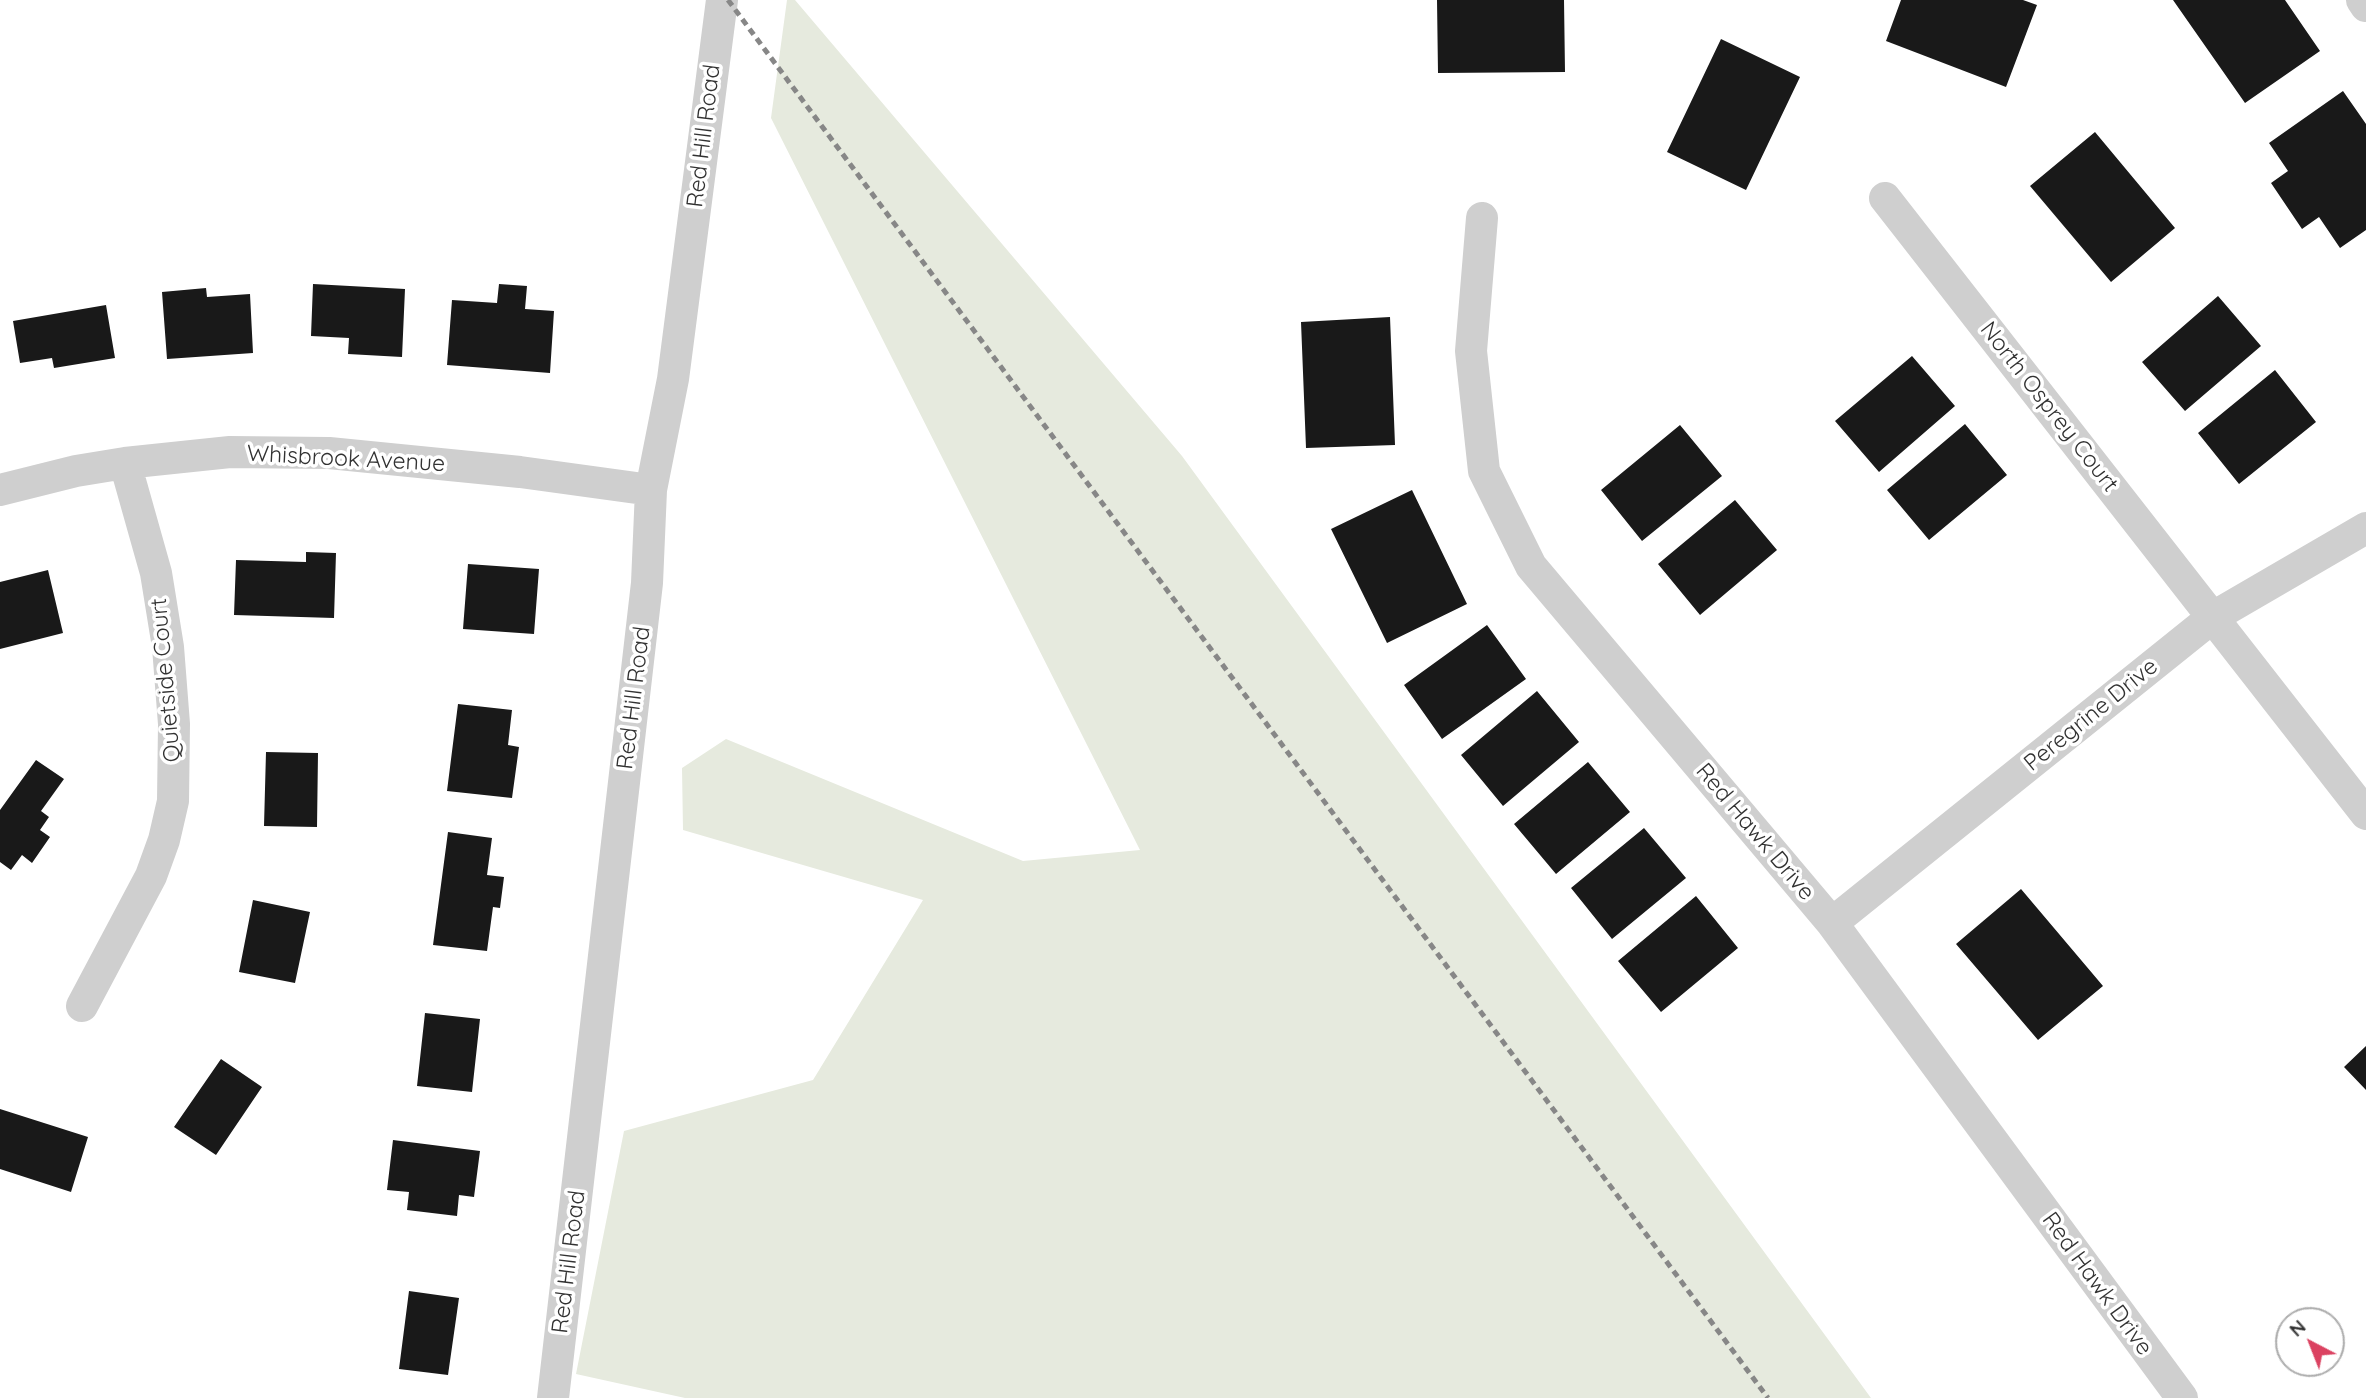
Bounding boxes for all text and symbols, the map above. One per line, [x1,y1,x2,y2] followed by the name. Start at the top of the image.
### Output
[682,63,726,209] street label: Red Hill Road
[1974,316,2124,498] street label: North Osprey Court
[246,440,446,478] street label: Whisbrook Avenue
[145,597,187,763] street label: Quietside Court
[612,625,656,771] street label: Red Hill Road
[2019,653,2163,777] street label: Peregrine Drive
[1690,758,1820,906] street label: Red Hawk Drive
[547,1189,591,1335] street label: Red Hill Road
[2036,1207,2158,1361] street label: Red Hawk Drive
[2275,1307,2345,1377] north arrow
[2284,1314,2311,1341] text: N

